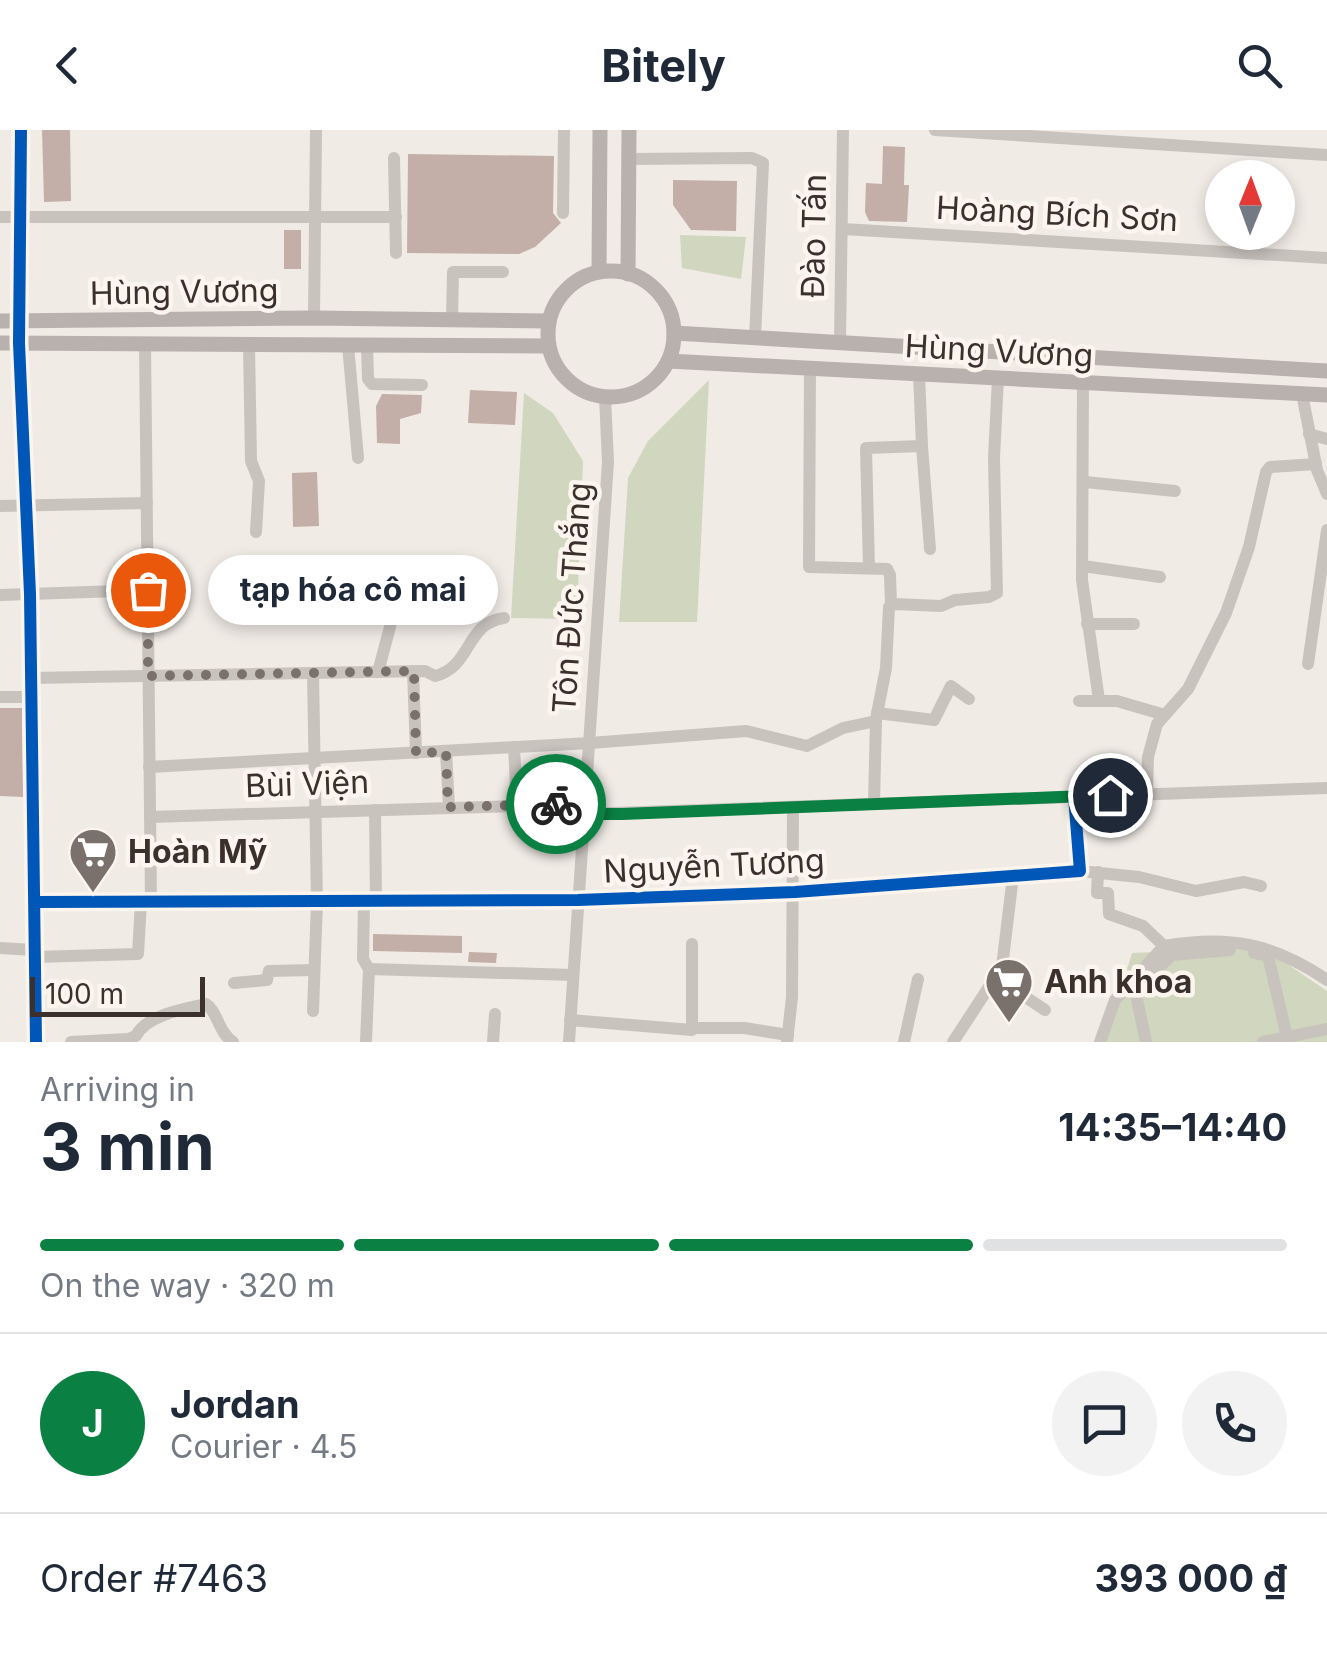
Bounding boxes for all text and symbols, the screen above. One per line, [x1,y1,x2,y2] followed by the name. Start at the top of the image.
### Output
[40,38,95,93] icon: back
[601,38,726,93] text: Bitely
[1232,38,1287,93] icon: search
[1205,160,1295,250] north arrow
[1205,160,1295,250] map controls
[793,173,834,299] street label: Đào Tấn
[935,188,1179,239] street label: Hoàng Bích Sơn
[89,270,279,313] street label: Hùng Vương
[904,326,1094,375] street label: Hùng Vương
[544,481,599,715] street label: Tôn Đức Thắng
[106,548,191,633] pin
[208,555,498,625] callout: tạp hóa cô mai
[121,563,176,618] icon: bag
[240,570,466,609] text: tạp hóa cô mai
[1068,753,1153,838] pin
[506,754,606,854] courier
[244,762,370,805] street label: Bùi Viện
[1083,768,1138,823] icon: home
[529,777,584,832] icon: bike
[67,826,119,894] supermarket icon: Hoàn Mỹ
[128,832,267,871] place label: Hoàn Mỹ
[602,840,825,891] street label: Nguyễn Tương
[983,956,1035,1024] supermarket icon: Anh khoa
[1044,962,1192,1001] place label: Anh khoa
[30,972,205,1016] scale bar
[45,977,124,1011] text: 100 m
[40,1070,195,1109] text: Arriving in
[1058,1104,1287,1150] text: 14:35–14:40
[40,1107,215,1186] text: 3 min
[40,1266,335,1305] text: On the way · 320 m
[1052,1371,1157,1476] button: chat
[1182,1371,1287,1476] button: phone
[170,1381,300,1427] text: Jordan
[81,1400,104,1446] text: J
[170,1427,358,1466] text: Courier · 4.5
[40,1555,268,1601] text: Order #7463
[1094,1555,1287,1601] text: 393 000 ₫

